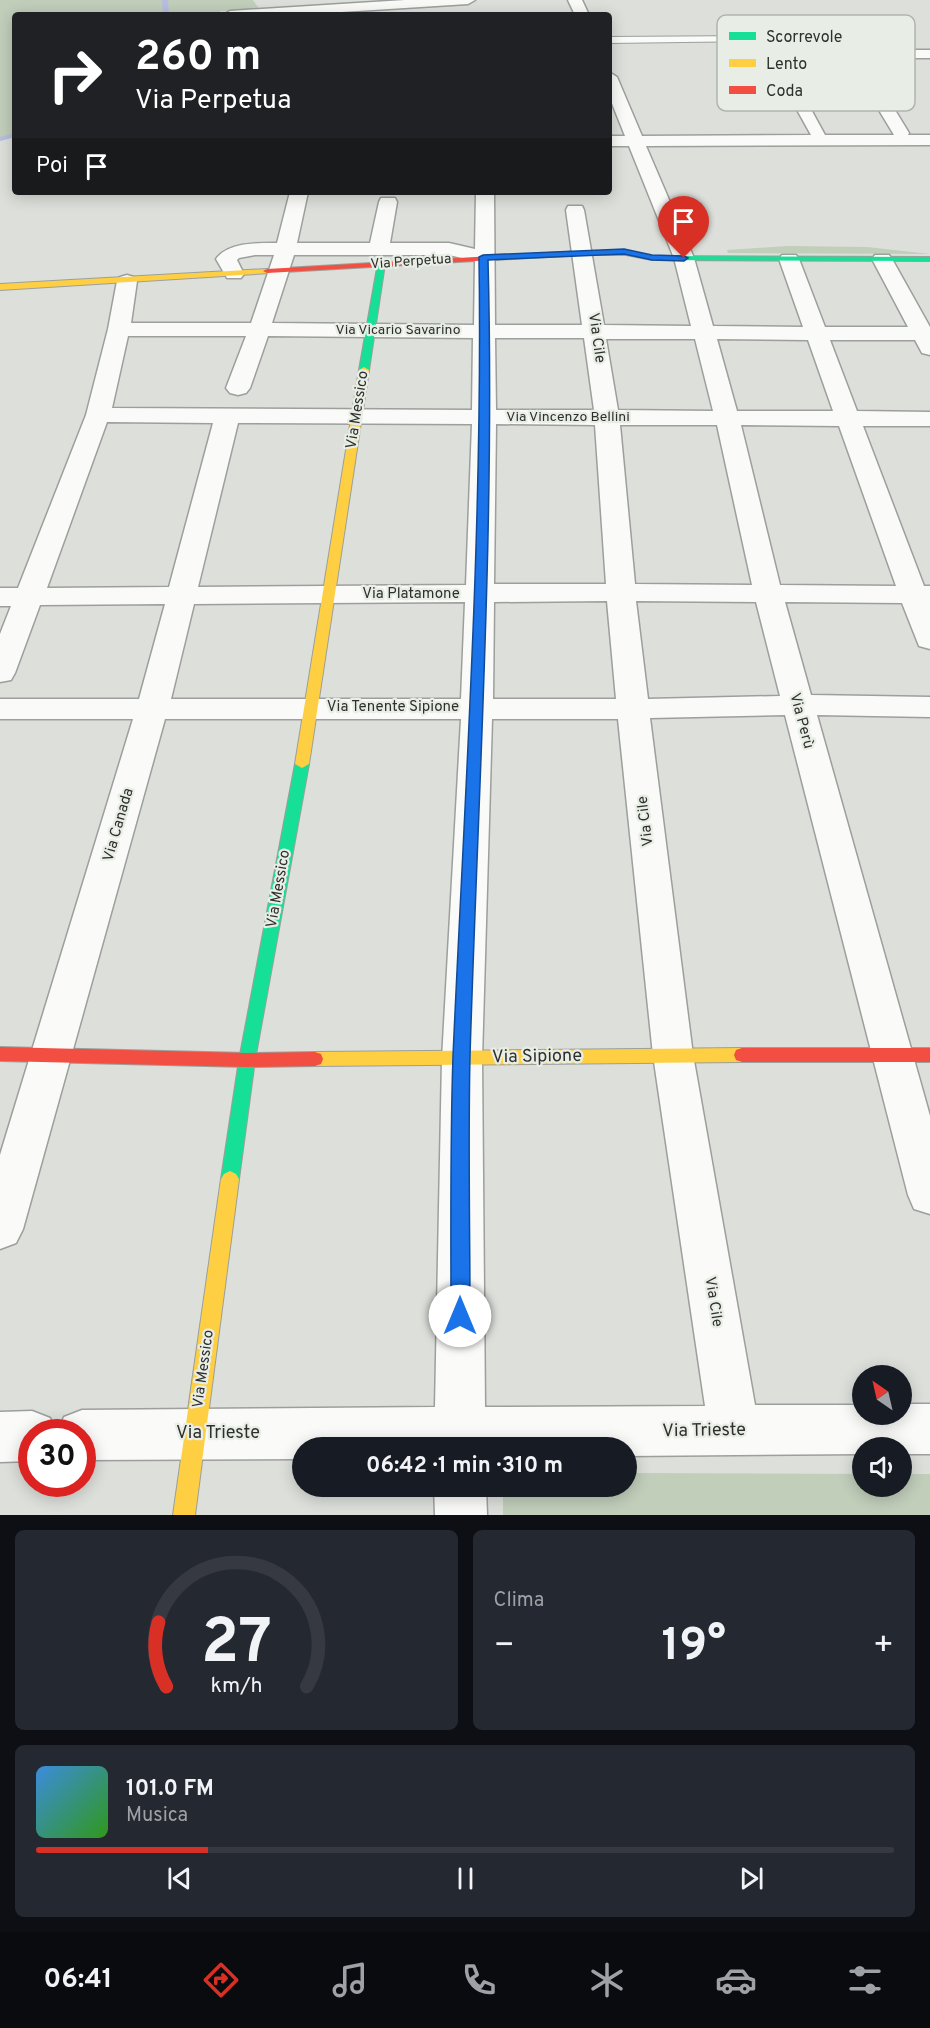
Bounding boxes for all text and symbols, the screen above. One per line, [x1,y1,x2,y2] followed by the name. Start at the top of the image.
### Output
[717,15,915,111] legend
[766,28,842,48] text: Scorrevole
[135,32,261,85] text: 260 m
[36,36,114,114] icon: right
[766,55,807,75] text: Lento
[766,82,803,102] text: Coda
[135,84,291,118] text: Via Perpetua
[80,150,113,183] icon: arrive
[36,153,68,180] text: Poi
[658,196,709,258] pin
[667,205,700,238] icon: arrive
[370,251,452,273] street label: Via Perpetua
[583,312,609,364] street label: Via Cile
[336,322,461,339] street label: Via Vicario Savarino
[342,370,374,450] street label: Via Messico
[506,409,630,426] street label: Via Vincenzo Bellini
[362,585,460,604] street label: Via Platamone
[784,691,818,751] street label: Via Perù
[327,698,459,717] street label: Via Tenente Sipione
[99,786,139,864] street label: Via Canada
[633,795,659,847] street label: Via Cile
[263,849,295,929] street label: Via Messico
[492,1045,582,1069] street label: Via Sipione
[700,1276,726,1328] street label: Via Cile
[428,1284,492,1348] position arrow
[189,1329,219,1409] street label: Via Messico
[852,1365,912,1425] north arrow
[852,1365,912,1497] map controls
[18,1419,96,1497] speed limit sign: 30
[662,1419,746,1443] street label: Via Trieste
[176,1422,260,1445] street label: Via Trieste
[852,1437,912,1497] button: sound
[366,1453,563,1480] text: 06:42 · 1 min · 310 m
[494,1588,544,1614] text: Clima
[201,1606,272,1685] text: 27
[662,1619,726,1676] text: 19°
[494,1626,515,1668] text: −
[873,1626,894,1668] text: +
[210,1673,262,1700] text: km/h
[126,1776,214,1803] text: 101.0 FM
[126,1803,188,1829] text: Musica
[163,1862,196,1895] icon: previous
[449,1862,482,1895] icon: pause
[735,1862,768,1895] icon: next
[200,1959,242,2001] icon: directions
[329,1959,371,2001] icon: music
[458,1959,500,2001] icon: phone
[586,1959,628,2001] icon: climate
[715,1959,757,2001] icon: car
[844,1959,886,2001] icon: filters
[43,1963,113,1997] text: 06:41

